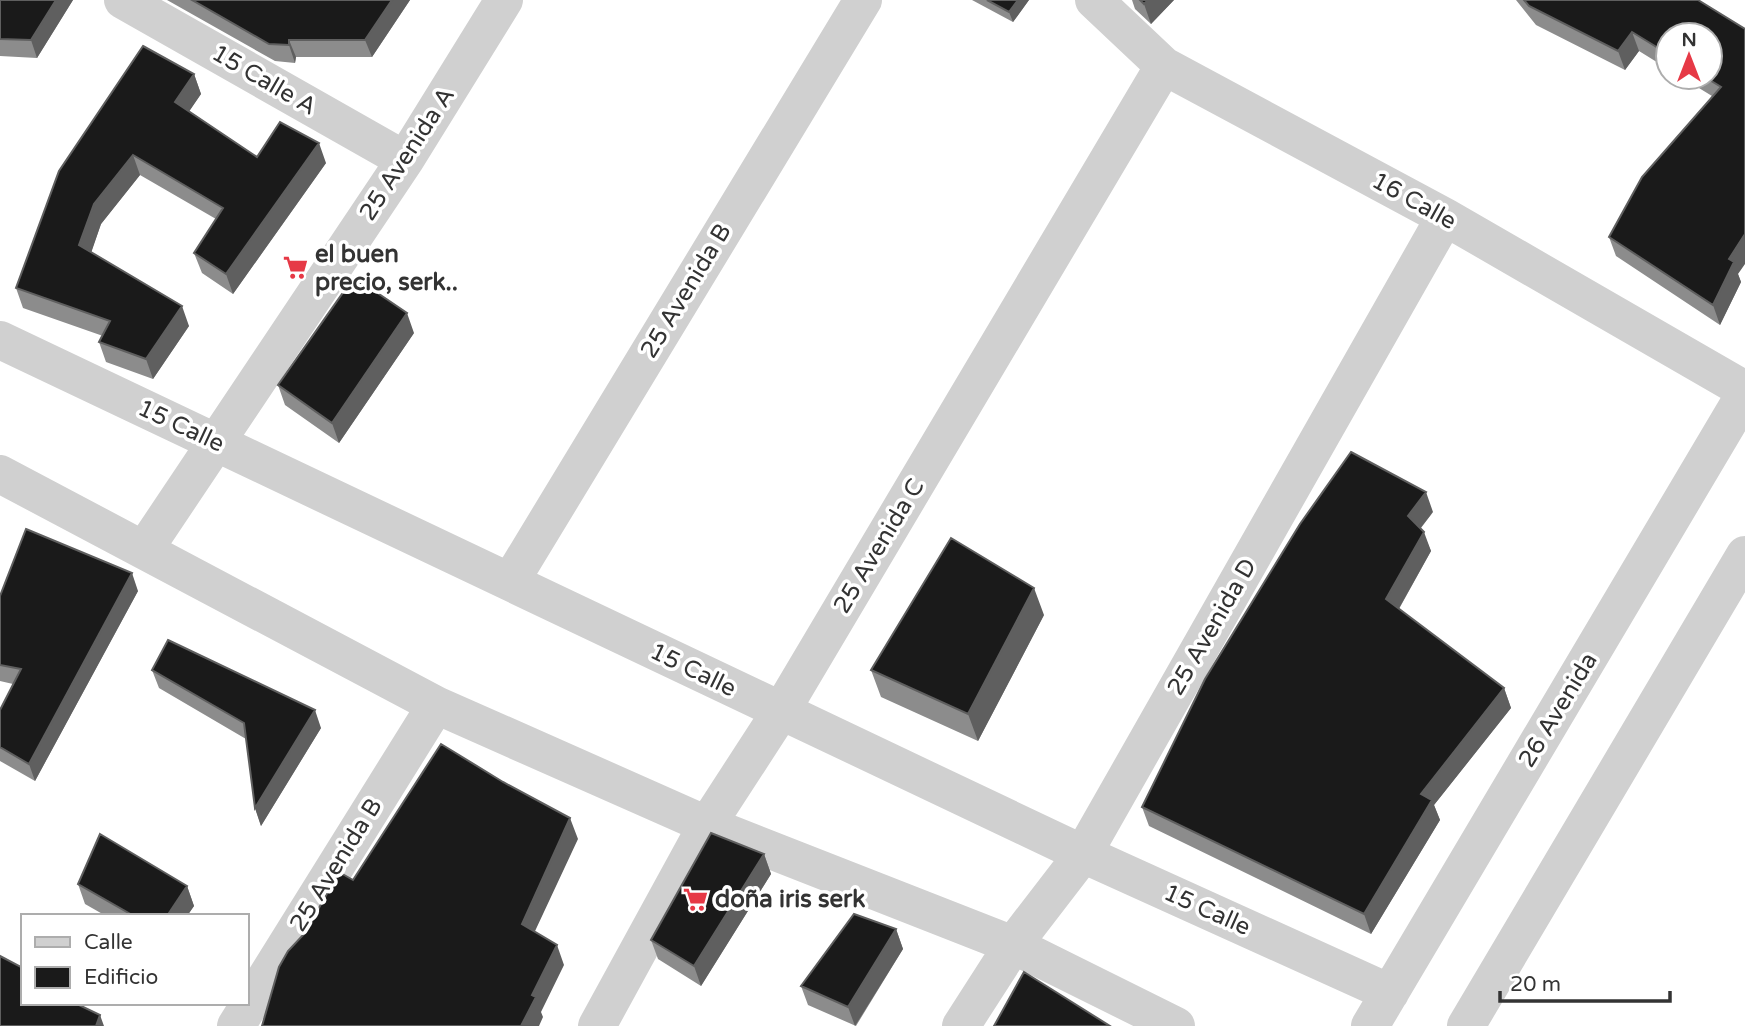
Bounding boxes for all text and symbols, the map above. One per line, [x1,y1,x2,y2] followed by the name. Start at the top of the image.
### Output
[1654,21,1724,91] north arrow
[1681,29,1697,51] text: N
[206,38,322,122] street label: 15 Calle A
[353,82,461,226] street label: 25 Avenida A
[1367,166,1461,236] street label: 16 Calle
[635,219,737,363] street label: 25 Avenida B
[315,240,458,297] place label: el buen precio, serk..
[281,254,309,282] supermarket icon: el buen precio, serk..
[133,393,229,459] street label: 15 Calle
[828,474,930,618] street label: 25 Avenida C
[1161,553,1263,701] street label: 25 Avenida D
[645,637,741,703] street label: 15 Calle
[1512,647,1604,773] street label: 26 Avenida
[284,793,388,937] street label: 25 Avenida B
[1159,878,1255,942] street label: 15 Calle
[681,885,709,913] supermarket icon: doña iris serk
[715,885,865,914] place label: doña iris serk
[21,914,248,1005] legend
[84,930,133,955] text: Calle
[1500,960,1670,1004] scale bar
[84,965,158,990] text: Edificio
[1510,972,1561,997] text: 20 m

